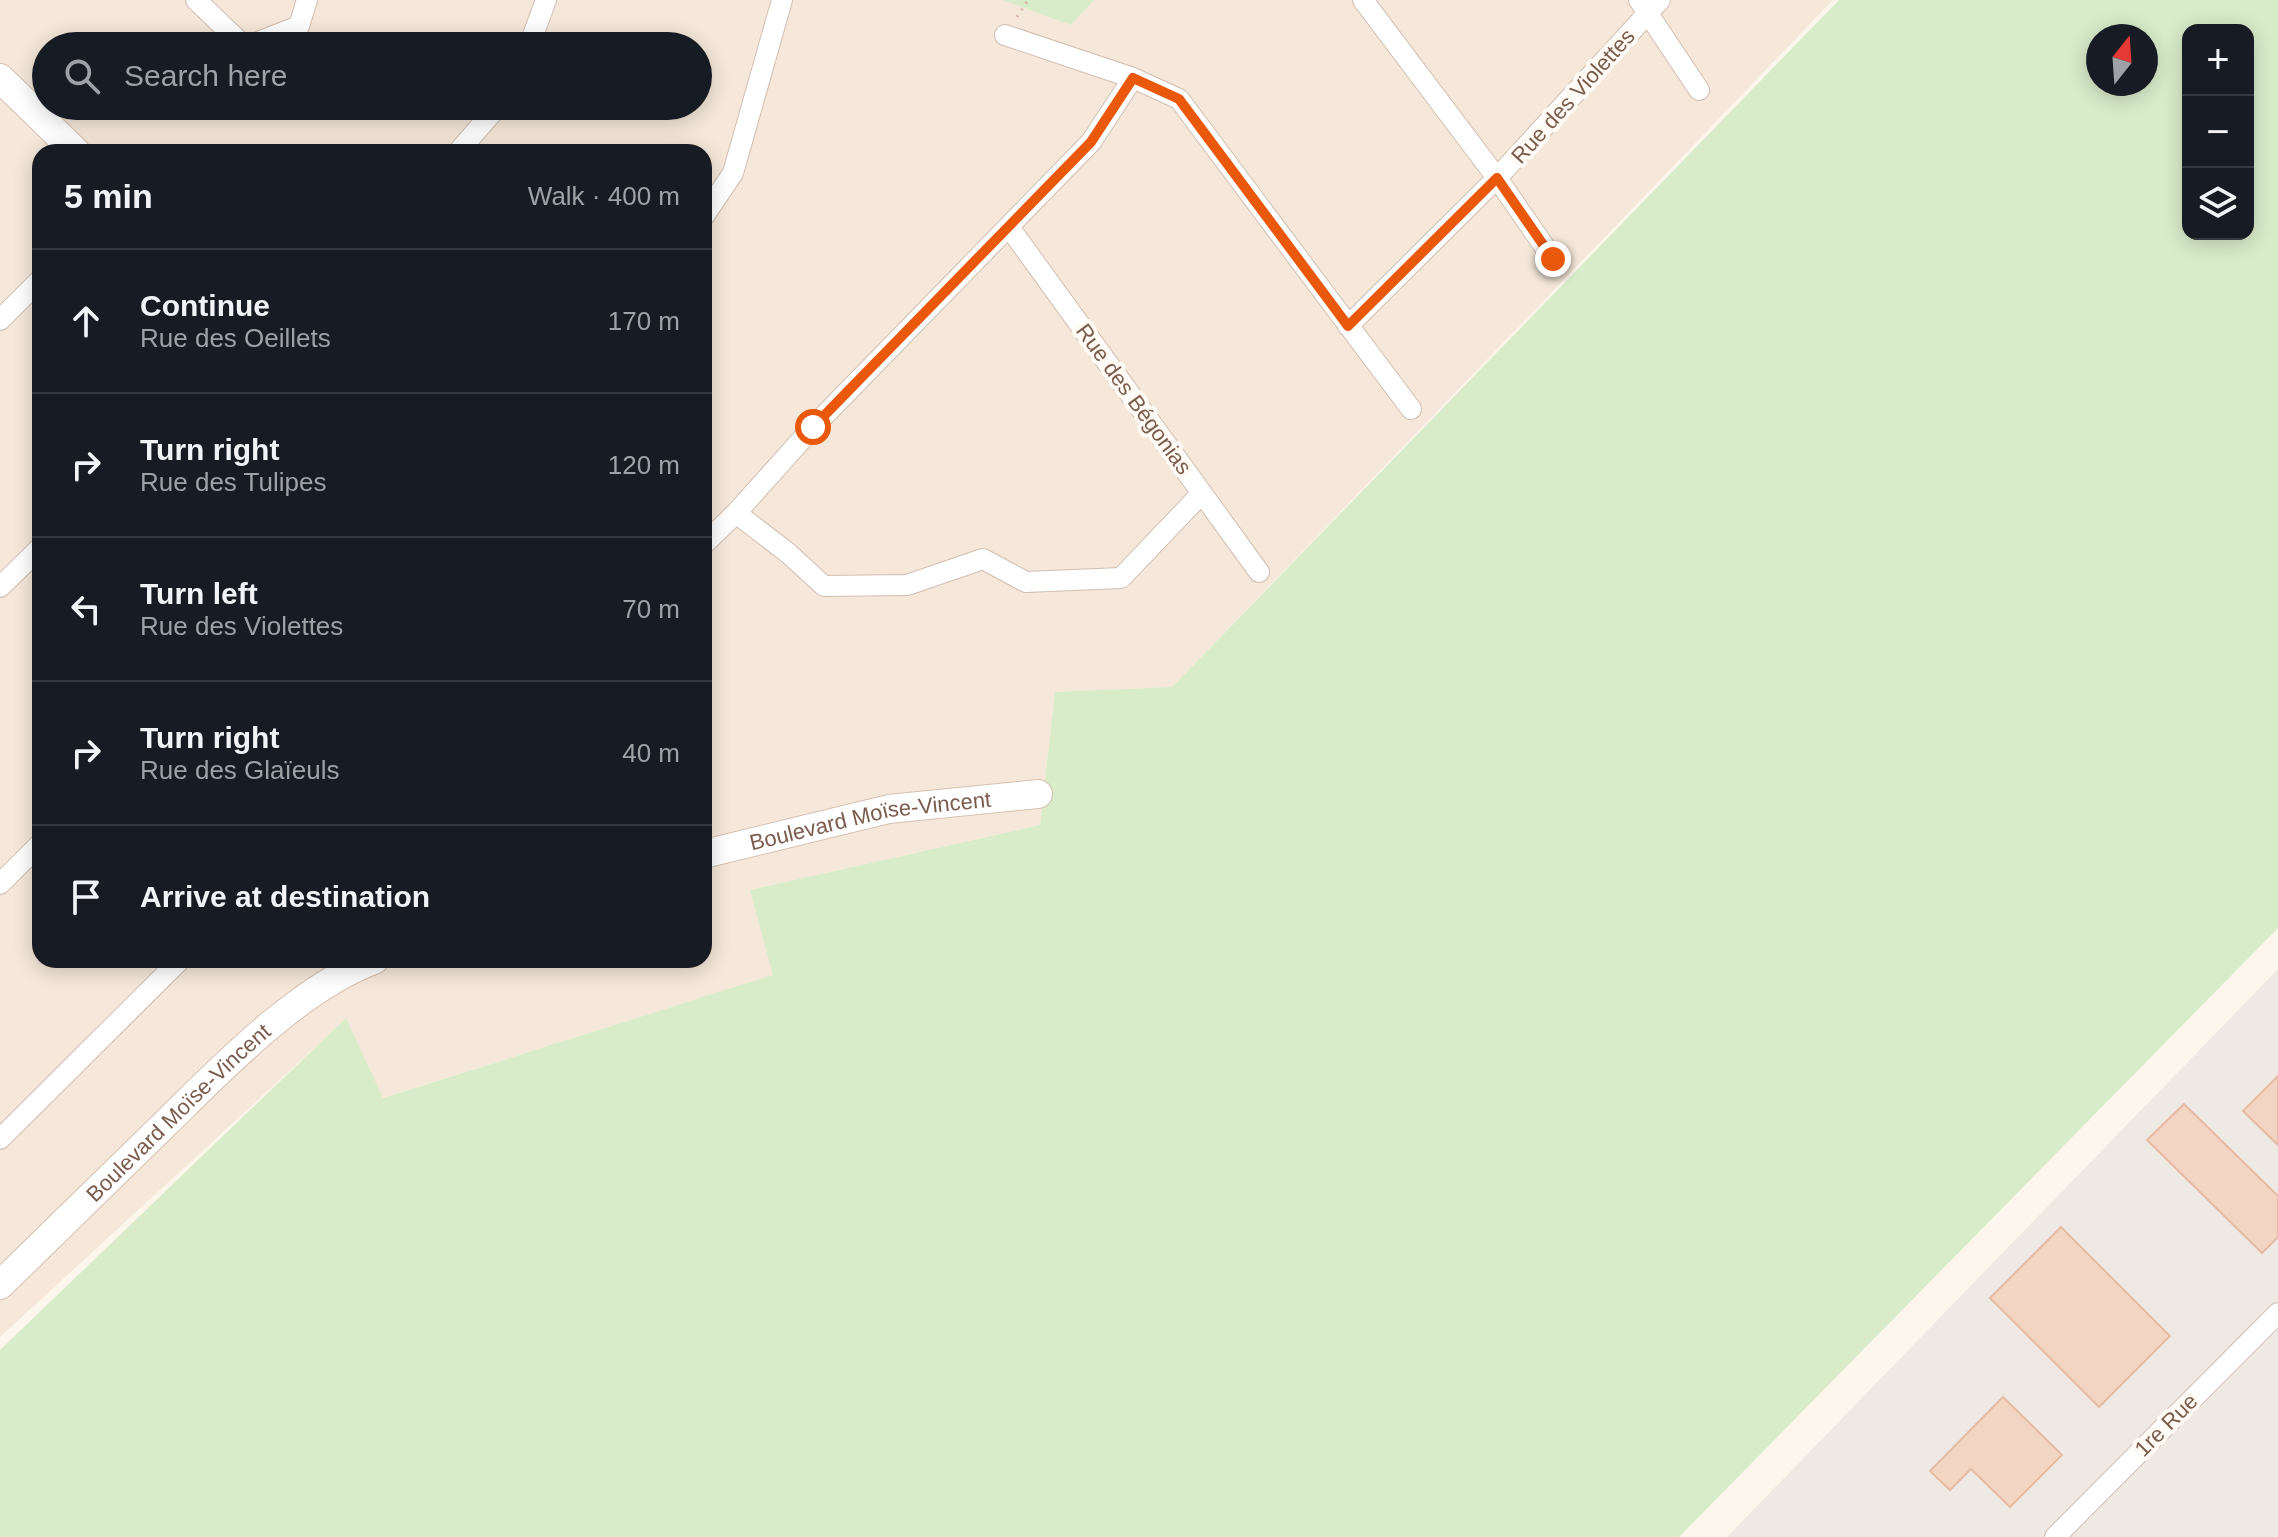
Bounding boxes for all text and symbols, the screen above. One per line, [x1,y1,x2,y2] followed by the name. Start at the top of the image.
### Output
[1506,24,1640,168] street label: Rue des Violettes
[2086,24,2158,96] north arrow
[2182,24,2254,240] map controls
[2182,24,2254,96] button: +
[32,32,712,120] search box
[60,54,104,98] icon: search
[124,59,287,92] text: Search here
[2182,96,2254,168] button: −
[2182,168,2254,240] button: layers
[64,177,153,215] text: 5 min
[528,181,680,211] text: Walk · 400 m
[1535,241,1571,277] route end
[140,289,270,322] text: Continue
[64,299,108,343] icon: ahead
[608,306,680,336] text: 170 m
[1071,319,1197,479] street label: Rue des Bégonias
[140,323,331,353] text: Rue des Oeillets
[795,409,831,445] route start
[140,433,279,466] text: Turn right
[64,443,108,487] icon: right
[608,450,680,480] text: 120 m
[140,467,326,497] text: Rue des Tulipes
[140,577,258,610] text: Turn left
[64,587,108,631] icon: left
[622,594,680,624] text: 70 m
[140,611,343,641] text: Rue des Violettes
[140,721,279,754] text: Turn right
[64,731,108,775] icon: right
[622,738,680,768] text: 40 m
[140,755,339,785] text: Rue des Glaïeuls
[747,786,992,855] street label: Boulevard Moïse-Vincent
[64,875,108,919] icon: arrive
[140,880,430,913] text: Arrive at destination
[81,1018,275,1206] street label: Boulevard Moïse-Vincent
[2129,1388,2203,1462] street label: 1re Rue

